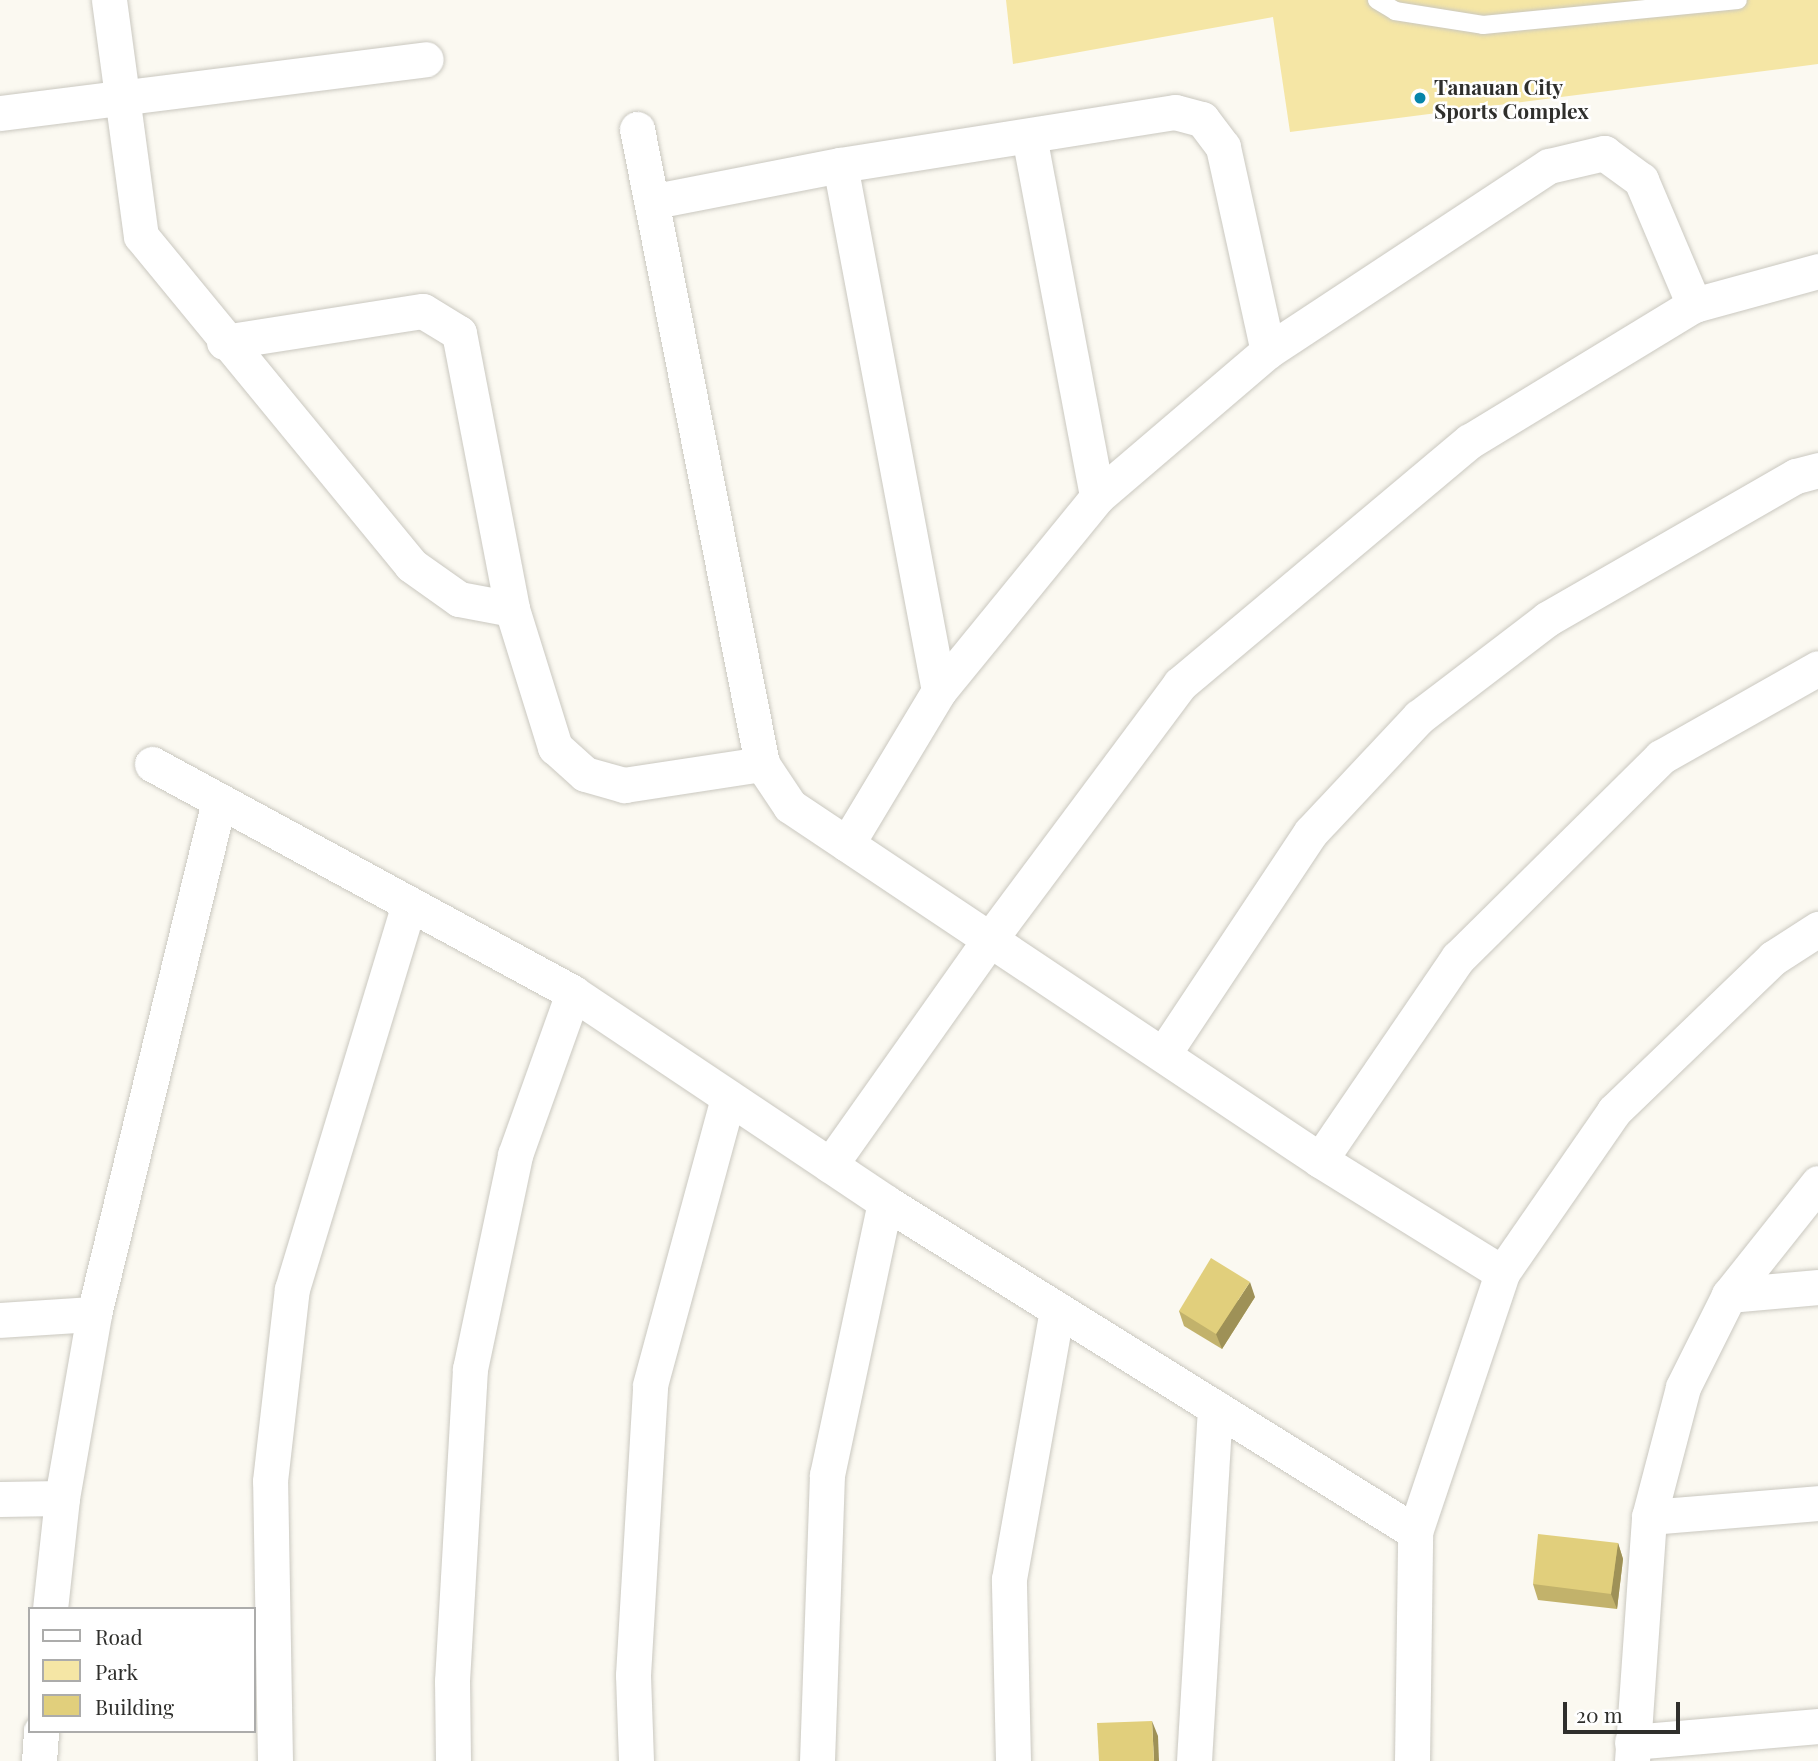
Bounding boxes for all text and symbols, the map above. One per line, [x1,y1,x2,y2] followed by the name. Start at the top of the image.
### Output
[1434,73,1589,123] place label: Tanauan City Sports Complex
[1412,90,1428,106] marker: Tanauan City Sports Complex
[28,1607,256,1733] legend
[95,1622,143,1650] text: Road
[95,1657,138,1685] text: Park
[1566,1688,1683,1732] scale bar
[95,1692,174,1720] text: Building
[1576,1700,1623,1728] text: 20 m

